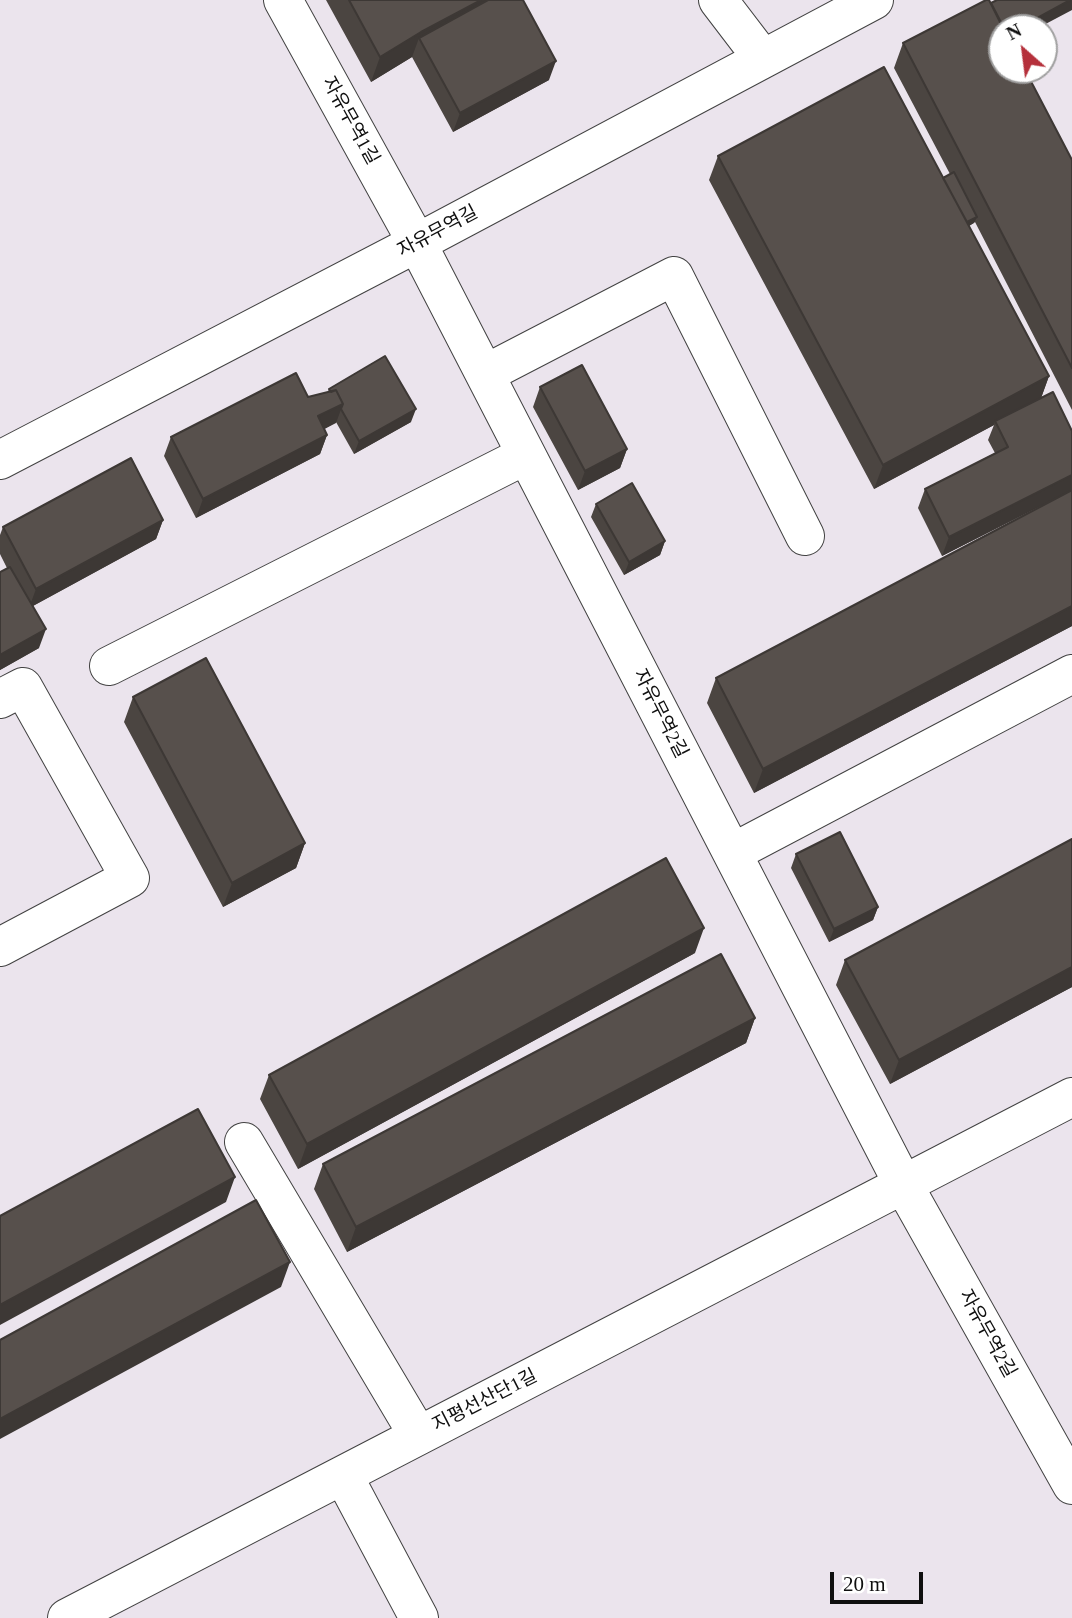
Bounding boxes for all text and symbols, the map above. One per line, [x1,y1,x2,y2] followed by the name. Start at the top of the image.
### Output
[988,14,1058,84] north arrow
[1003,19,1025,44] text: N
[317,73,383,169] street label: 자유무역1길
[394,201,482,263] street label: 자유무역길
[628,666,692,762] street label: 자유무역2길
[954,1286,1020,1382] street label: 자유무역2길
[429,1365,541,1437] street label: 지평선산단1길
[834,1558,927,1602] scale bar
[843,1572,886,1596] text: 20 m

